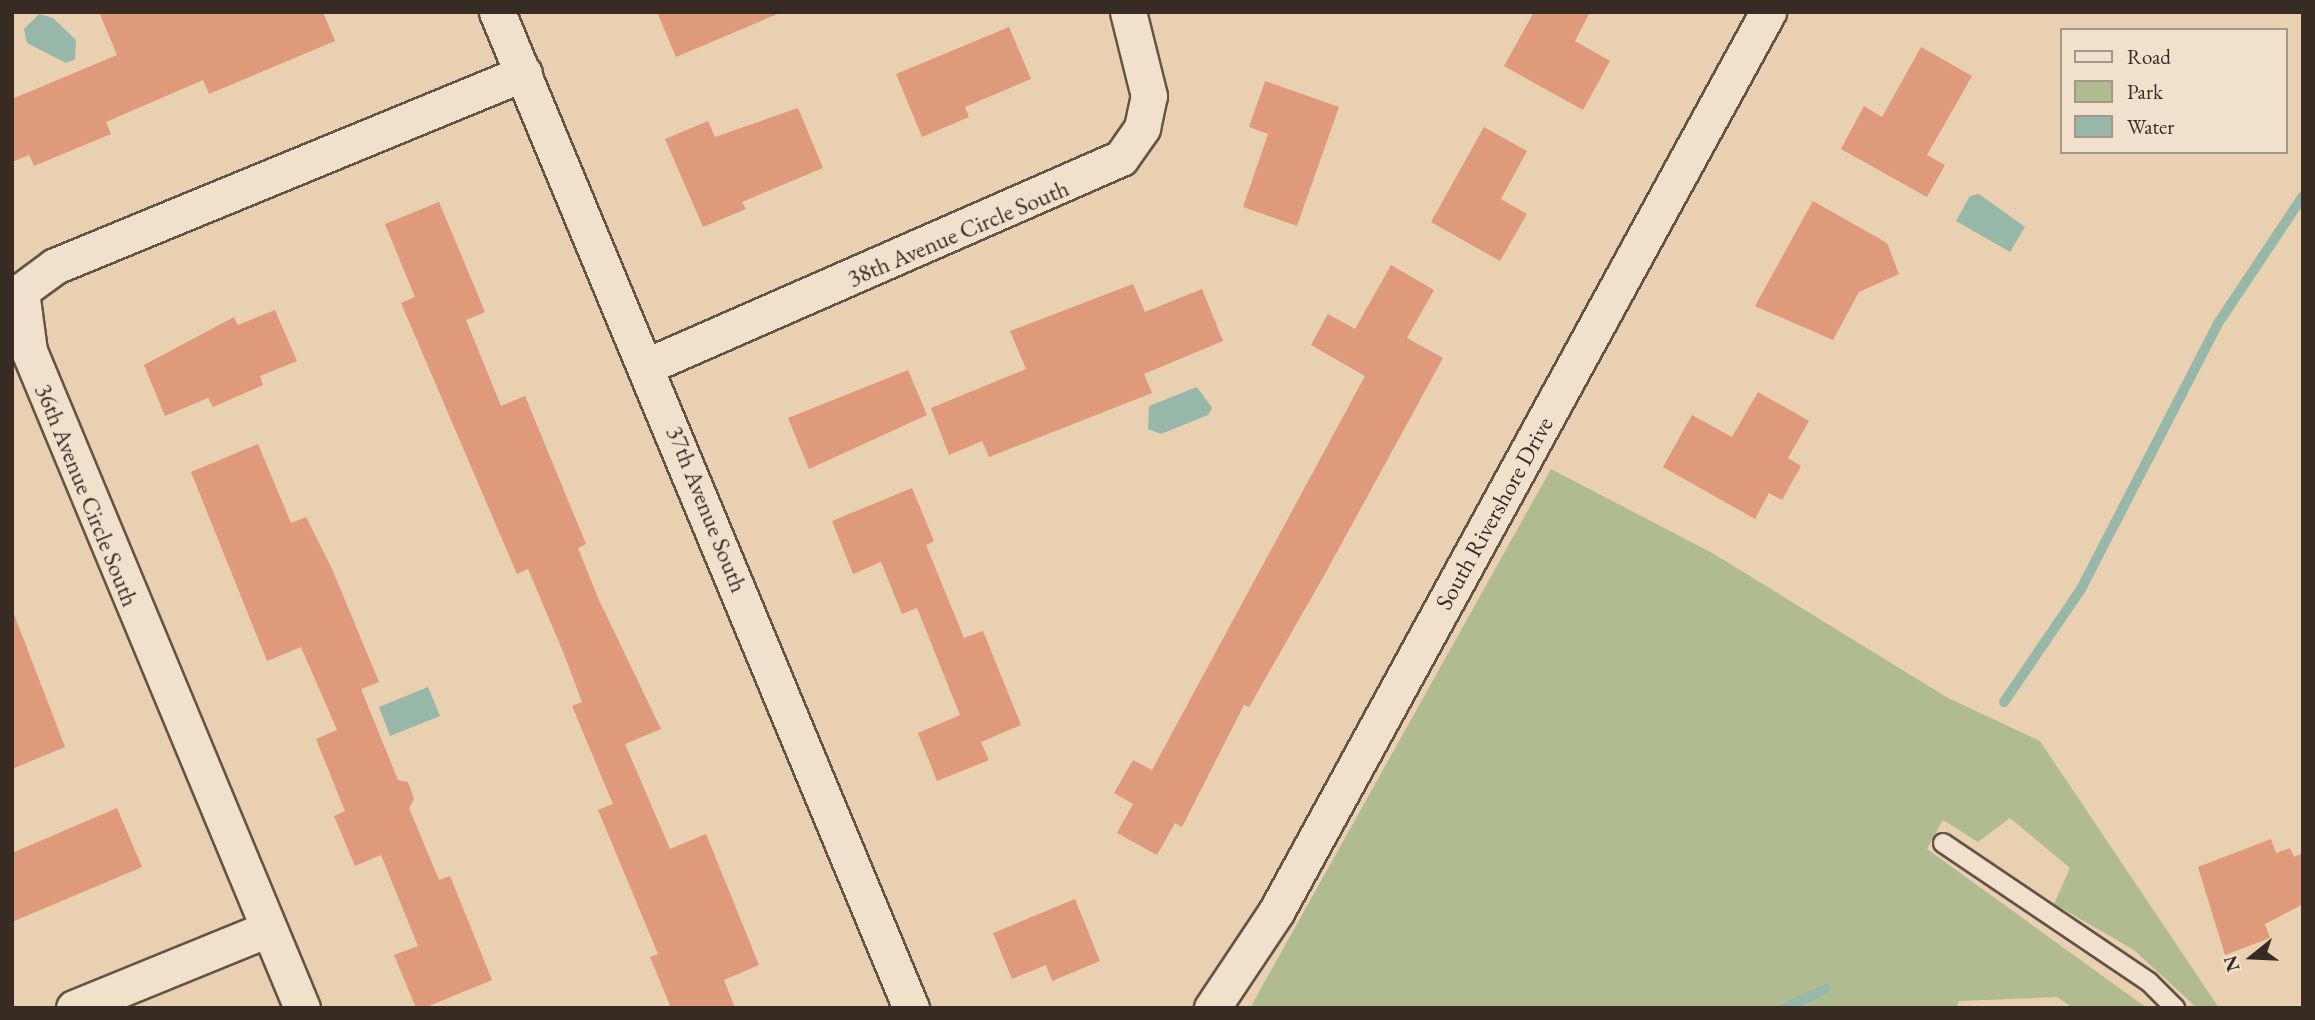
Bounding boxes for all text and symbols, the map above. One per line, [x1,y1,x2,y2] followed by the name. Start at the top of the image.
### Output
[2060,28,2287,154] legend
[2127,43,2171,70] text: Road
[2127,78,2163,105] text: Park
[2127,113,2174,140] text: Water
[843,173,1073,293] street label: 38th Avenue Circle South
[29,379,145,611] street label: 36th Avenue Circle South
[1429,412,1559,614] street label: South Rivershore Drive
[660,422,754,596] street label: 37th Avenue South
[2217,922,2287,992] north arrow
[2217,952,2246,975] text: N

